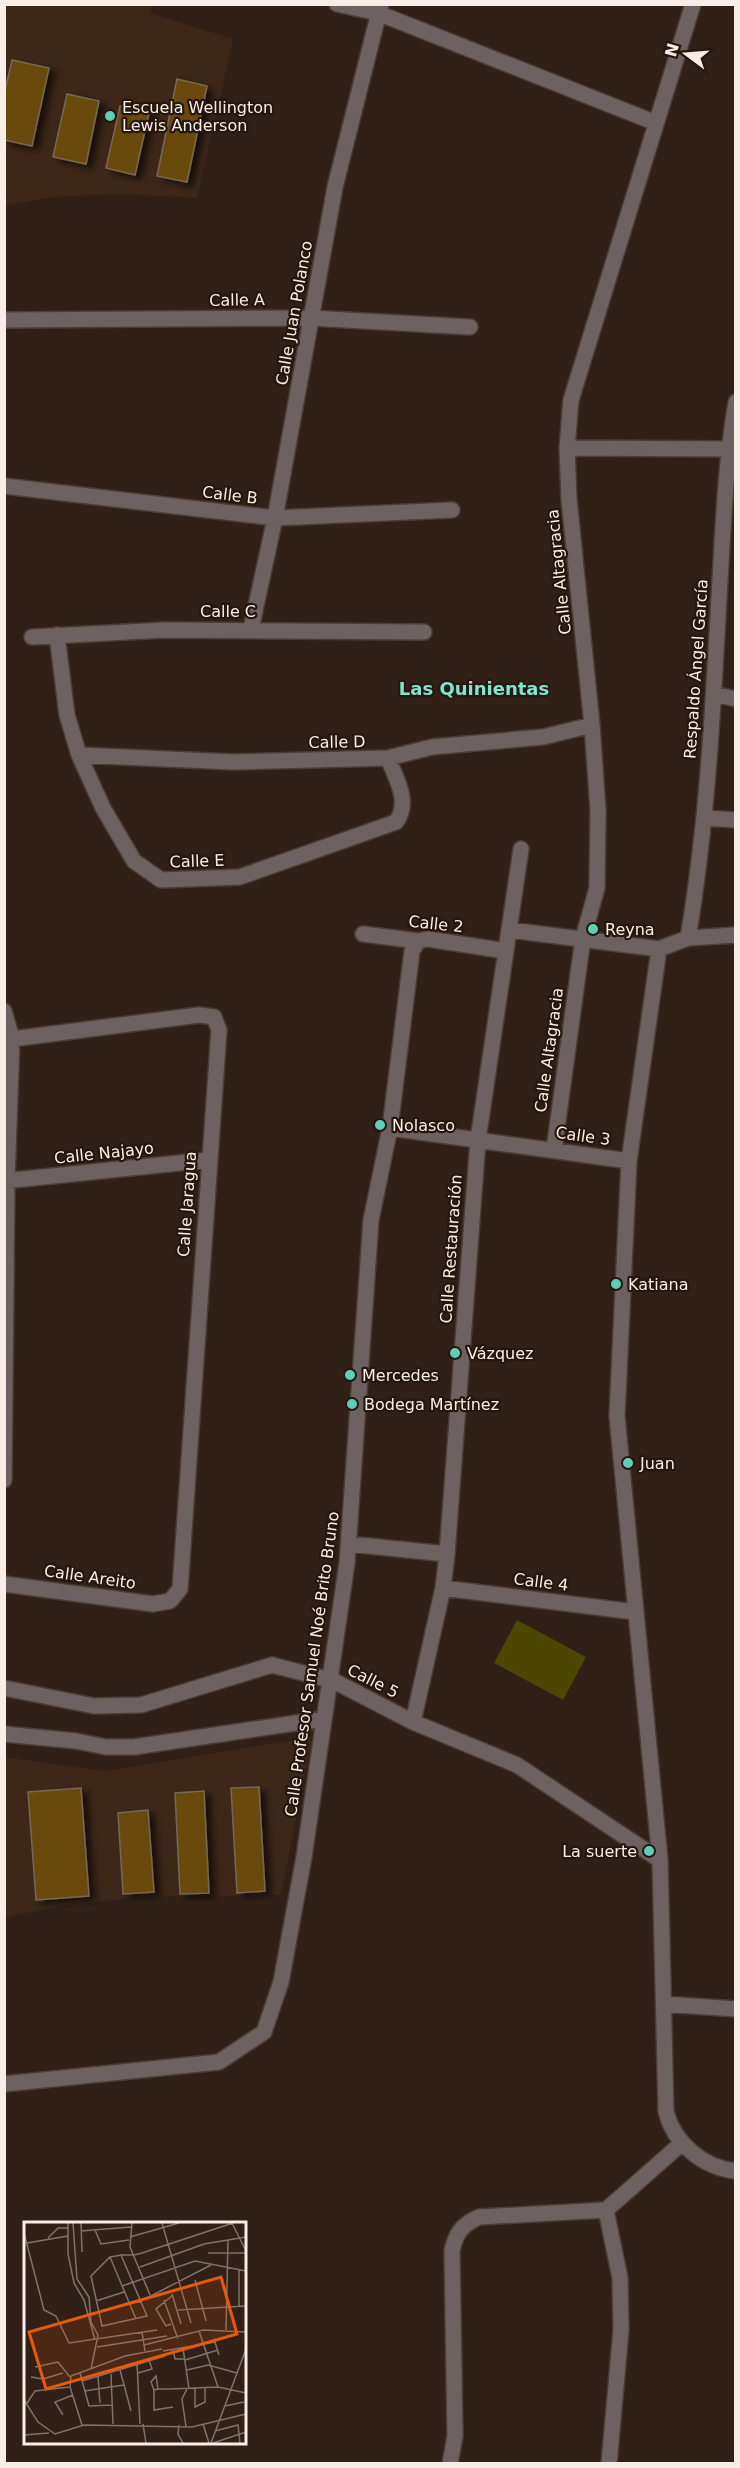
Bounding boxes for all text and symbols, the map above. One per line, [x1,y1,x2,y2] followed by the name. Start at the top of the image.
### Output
[656,24,716,84] north arrow
[661,41,683,59] text: N
[122,98,273,135] place label: Escuela Wellington Lewis Anderson
[103,109,117,123] marker: Escuela Wellington Lewis Anderson
[272,239,316,387] street label: Calle Juan Polanco
[209,290,265,310] street label: Calle A
[201,482,259,508] street label: Calle B
[543,508,575,636] street label: Calle Altagracia
[680,579,712,759] street label: Respaldo Ángel García
[200,602,256,621] street label: Calle C
[399,678,549,699] district label: Las Quinientas
[308,732,366,752] street label: Calle D
[169,851,225,871] street label: Calle E
[408,912,464,936] street label: Calle 2
[605,920,655,939] place label: Reyna
[586,922,600,936] marker: Reyna
[531,986,567,1114] street label: Calle Altagracia
[392,1116,455,1135] place label: Nolasco
[373,1118,387,1132] marker: Nolasco
[554,1123,612,1149] street label: Calle 3
[53,1138,155,1168] street label: Calle Najayo
[174,1151,200,1257] street label: Calle Jaragua
[436,1174,466,1324] street label: Calle Restauración
[628,1275,688,1294] place label: Katiana
[609,1277,623,1291] marker: Katiana
[467,1344,533,1363] place label: Vázquez
[448,1346,462,1360] marker: Vázquez
[362,1366,439,1385] place label: Mercedes
[343,1368,357,1382] marker: Mercedes
[364,1395,499,1414] place label: Bodega Martínez
[345,1397,359,1411] marker: Bodega Martínez
[639,1454,675,1473] place label: Juan
[621,1456,635,1470] marker: Juan
[281,1510,343,1818] street label: Calle Profesor Samuel Noé Brito Bruno
[43,1561,137,1593] street label: Calle Areito
[513,1569,569,1595] street label: Calle 4
[344,1660,402,1702] street label: Calle 5
[562,1842,637,1861] place label: La suerte
[642,1844,656,1858] marker: La suerte
[24,2222,246,2444] inset map

